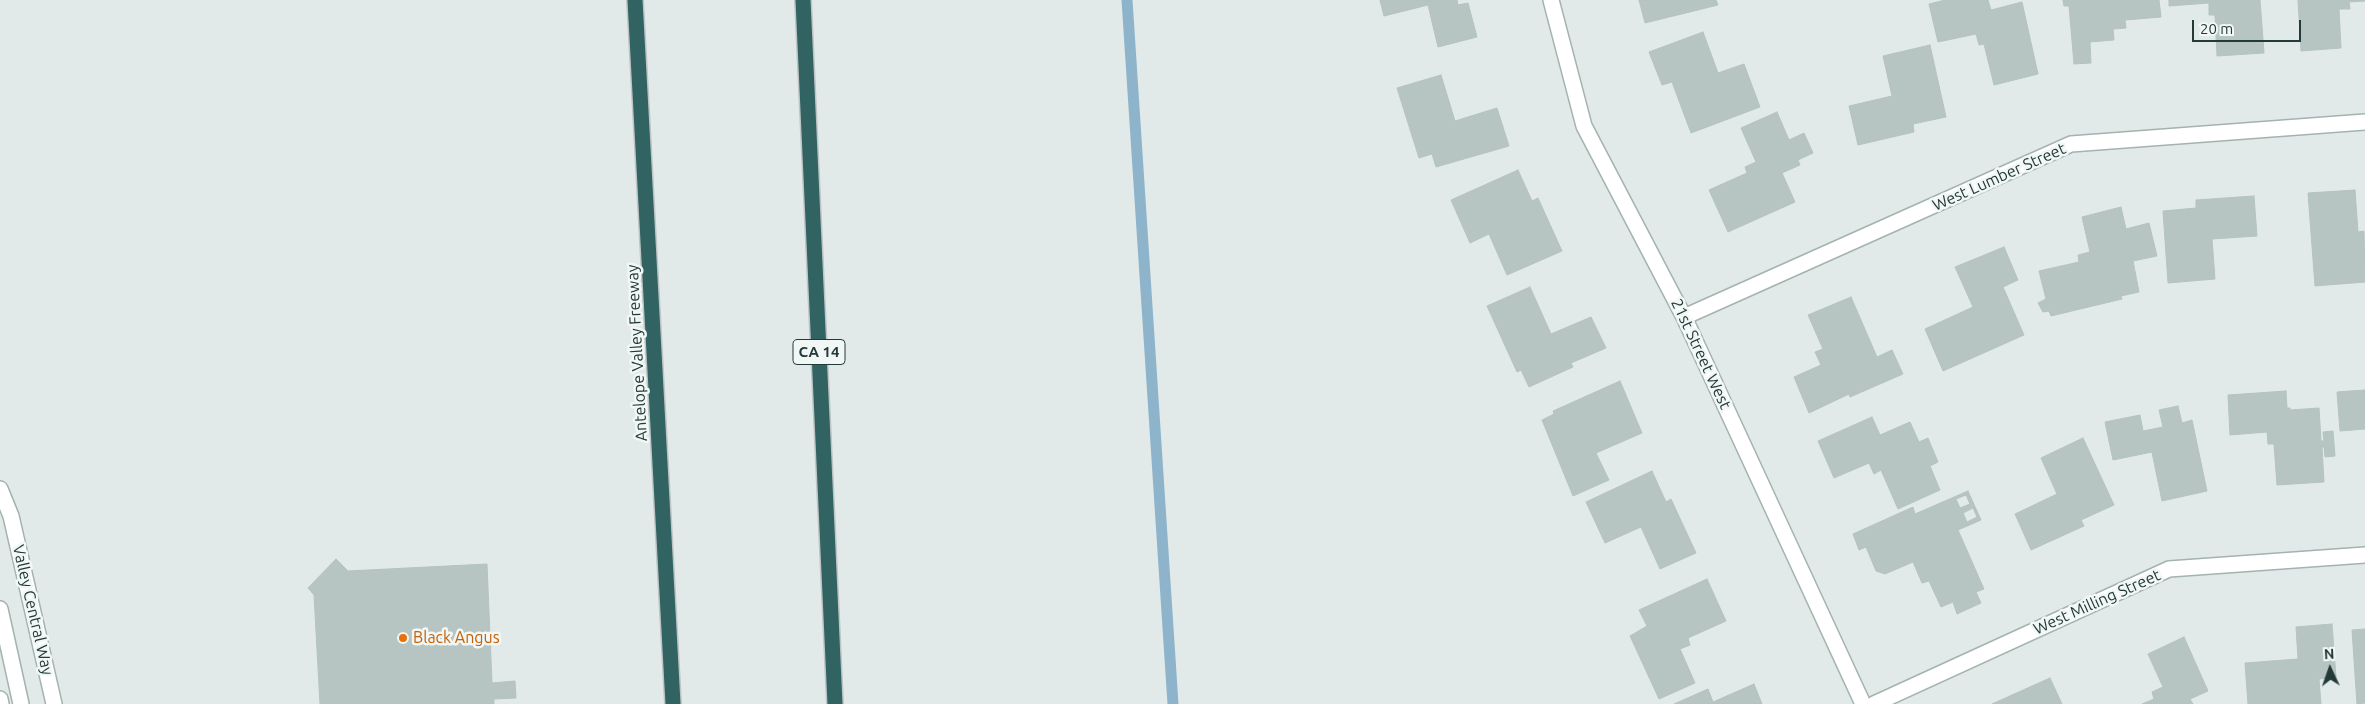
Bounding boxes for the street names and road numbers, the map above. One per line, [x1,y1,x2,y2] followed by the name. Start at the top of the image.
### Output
[1929,139,2069,215] street label: West Lumber Street
[623,264,651,442] street label: Antelope Valley Freeway
[1667,296,1735,412] street label: 21st Street West
[793,340,845,364] road number: CA 14
[9,543,57,677] street label: Valley Central Way
[2031,565,2163,639] street label: West Milling Street

